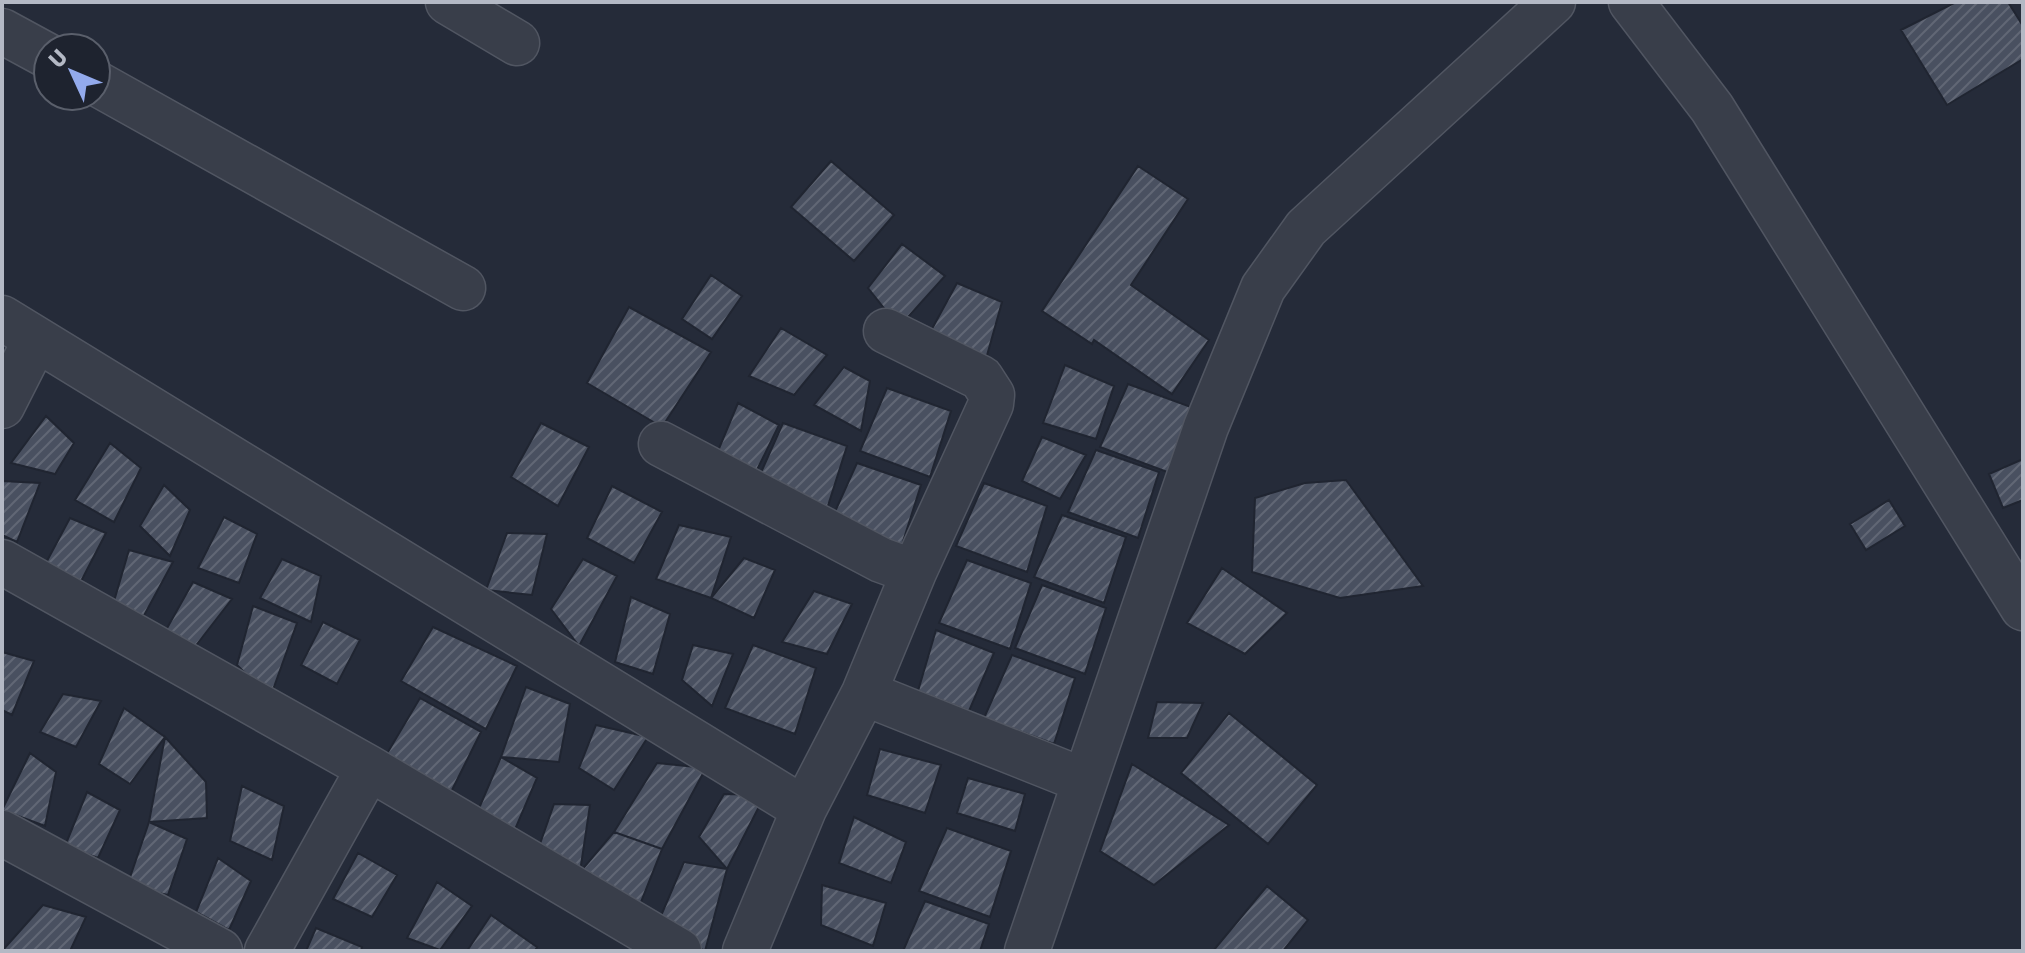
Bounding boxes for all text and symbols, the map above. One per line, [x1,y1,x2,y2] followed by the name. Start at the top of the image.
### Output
[32,32,112,112] north arrow
[41,41,74,75] text: U

